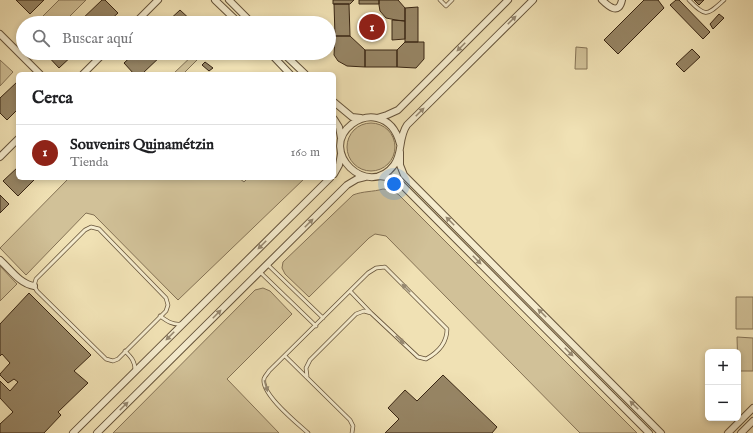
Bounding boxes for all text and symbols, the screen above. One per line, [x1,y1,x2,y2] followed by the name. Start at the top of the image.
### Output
[359,12,385,42] pin: 1
[507,15,517,25] one-way arrow
[16,16,336,60] search box
[30,27,52,49] icon: search
[62,29,132,48] text: Buscar aquí
[456,42,466,52] one-way arrow
[32,88,73,109] text: Cerca
[415,107,425,117] one-way arrow
[70,135,214,154] text: Souvenirs Quinamétzin
[43,144,47,161] text: 1
[290,144,320,161] text: 160 m
[70,154,108,171] text: Tienda
[384,174,404,194] your location
[445,216,455,226] one-way arrow
[304,218,314,227] one-way arrow
[257,240,267,250] one-way arrow
[472,255,482,265] one-way arrow
[401,283,411,293] one-way arrow
[537,308,547,318] one-way arrow
[212,309,222,319] one-way arrow
[165,332,175,341] one-way arrow
[395,335,404,344] one-way arrow
[564,347,574,357] one-way arrow
[705,349,741,421] map controls
[705,349,741,385] button: +
[263,380,269,392] one-way arrow
[705,385,741,421] button: −
[629,400,639,410] one-way arrow
[119,401,129,410] one-way arrow

